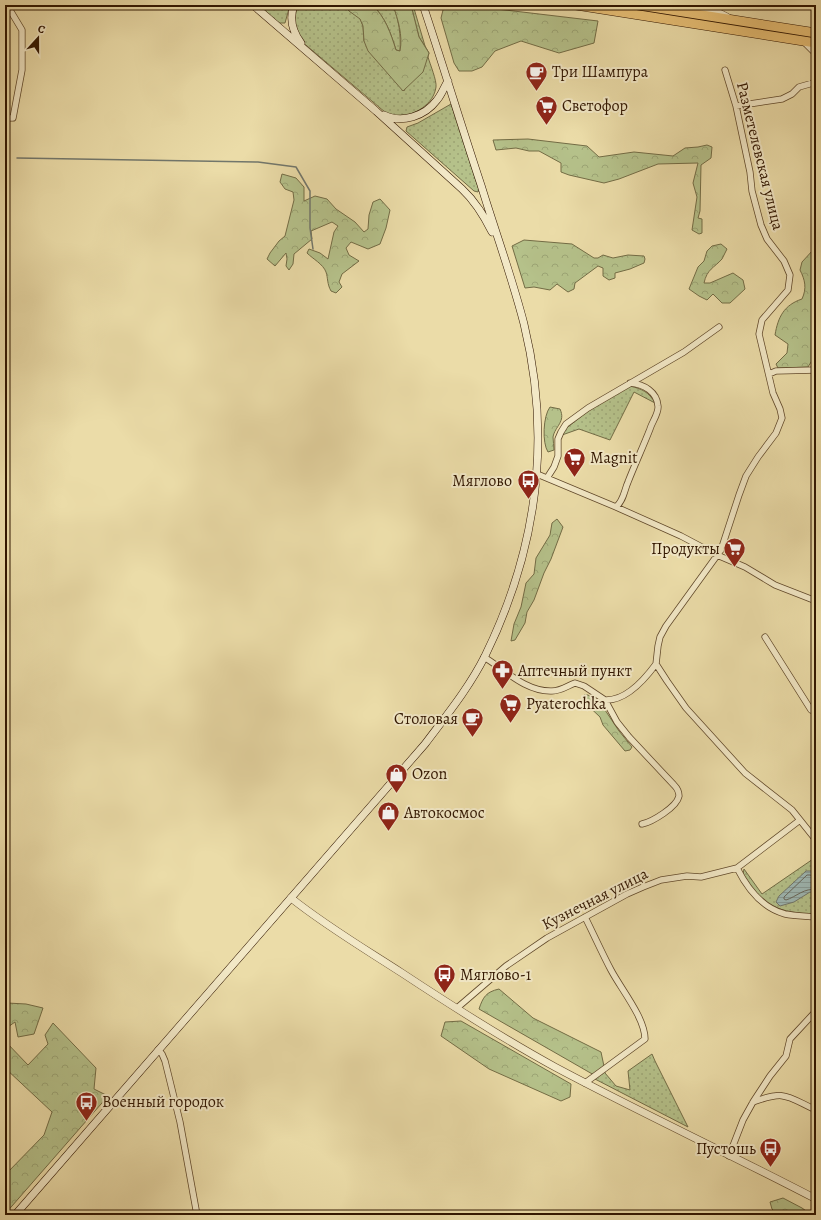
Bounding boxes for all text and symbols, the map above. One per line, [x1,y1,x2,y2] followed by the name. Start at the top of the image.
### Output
[18,18,58,58] north arrow
[36,21,47,37] text: С
[523,59,549,92] cafe icon: Три Шампура
[552,61,649,83] place label: Три Шампура
[731,80,789,233] street label: Разметелевская улица
[534,93,560,126] supermarket icon: Светофор
[562,95,628,117] place label: Светофор
[561,445,587,478] supermarket icon: Magnit
[590,447,637,469] place label: Magnit
[515,468,541,501] bus stop icon: Мяглово
[452,470,512,492] place label: Мяглово
[722,536,748,569] supermarket icon: Продукты
[651,538,720,560] place label: Продукты
[490,658,516,691] pharmacy icon: Аптечный пункт
[517,660,632,682] place label: Аптечный пункт
[497,691,523,724] supermarket icon: Pyaterochka
[526,693,607,715] place label: Pyaterochka
[460,706,486,739] cafe icon: Столовая
[394,708,458,730] place label: Столовая
[384,761,410,794] shop icon: Ozon
[412,763,447,785] place label: Ozon
[376,800,402,833] shop icon: Автокосмос
[403,802,485,824] place label: Автокосмос
[538,862,652,935] street label: Кузнечная улица
[432,962,458,995] bus stop icon: Мяглово-1
[460,964,532,986] place label: Мяглово-1
[74,1089,100,1122] bus stop icon: Военный городок
[102,1091,224,1113] place label: Военный городок
[758,1136,784,1169] bus stop icon: Пустошь
[696,1138,756,1160] place label: Пустошь

